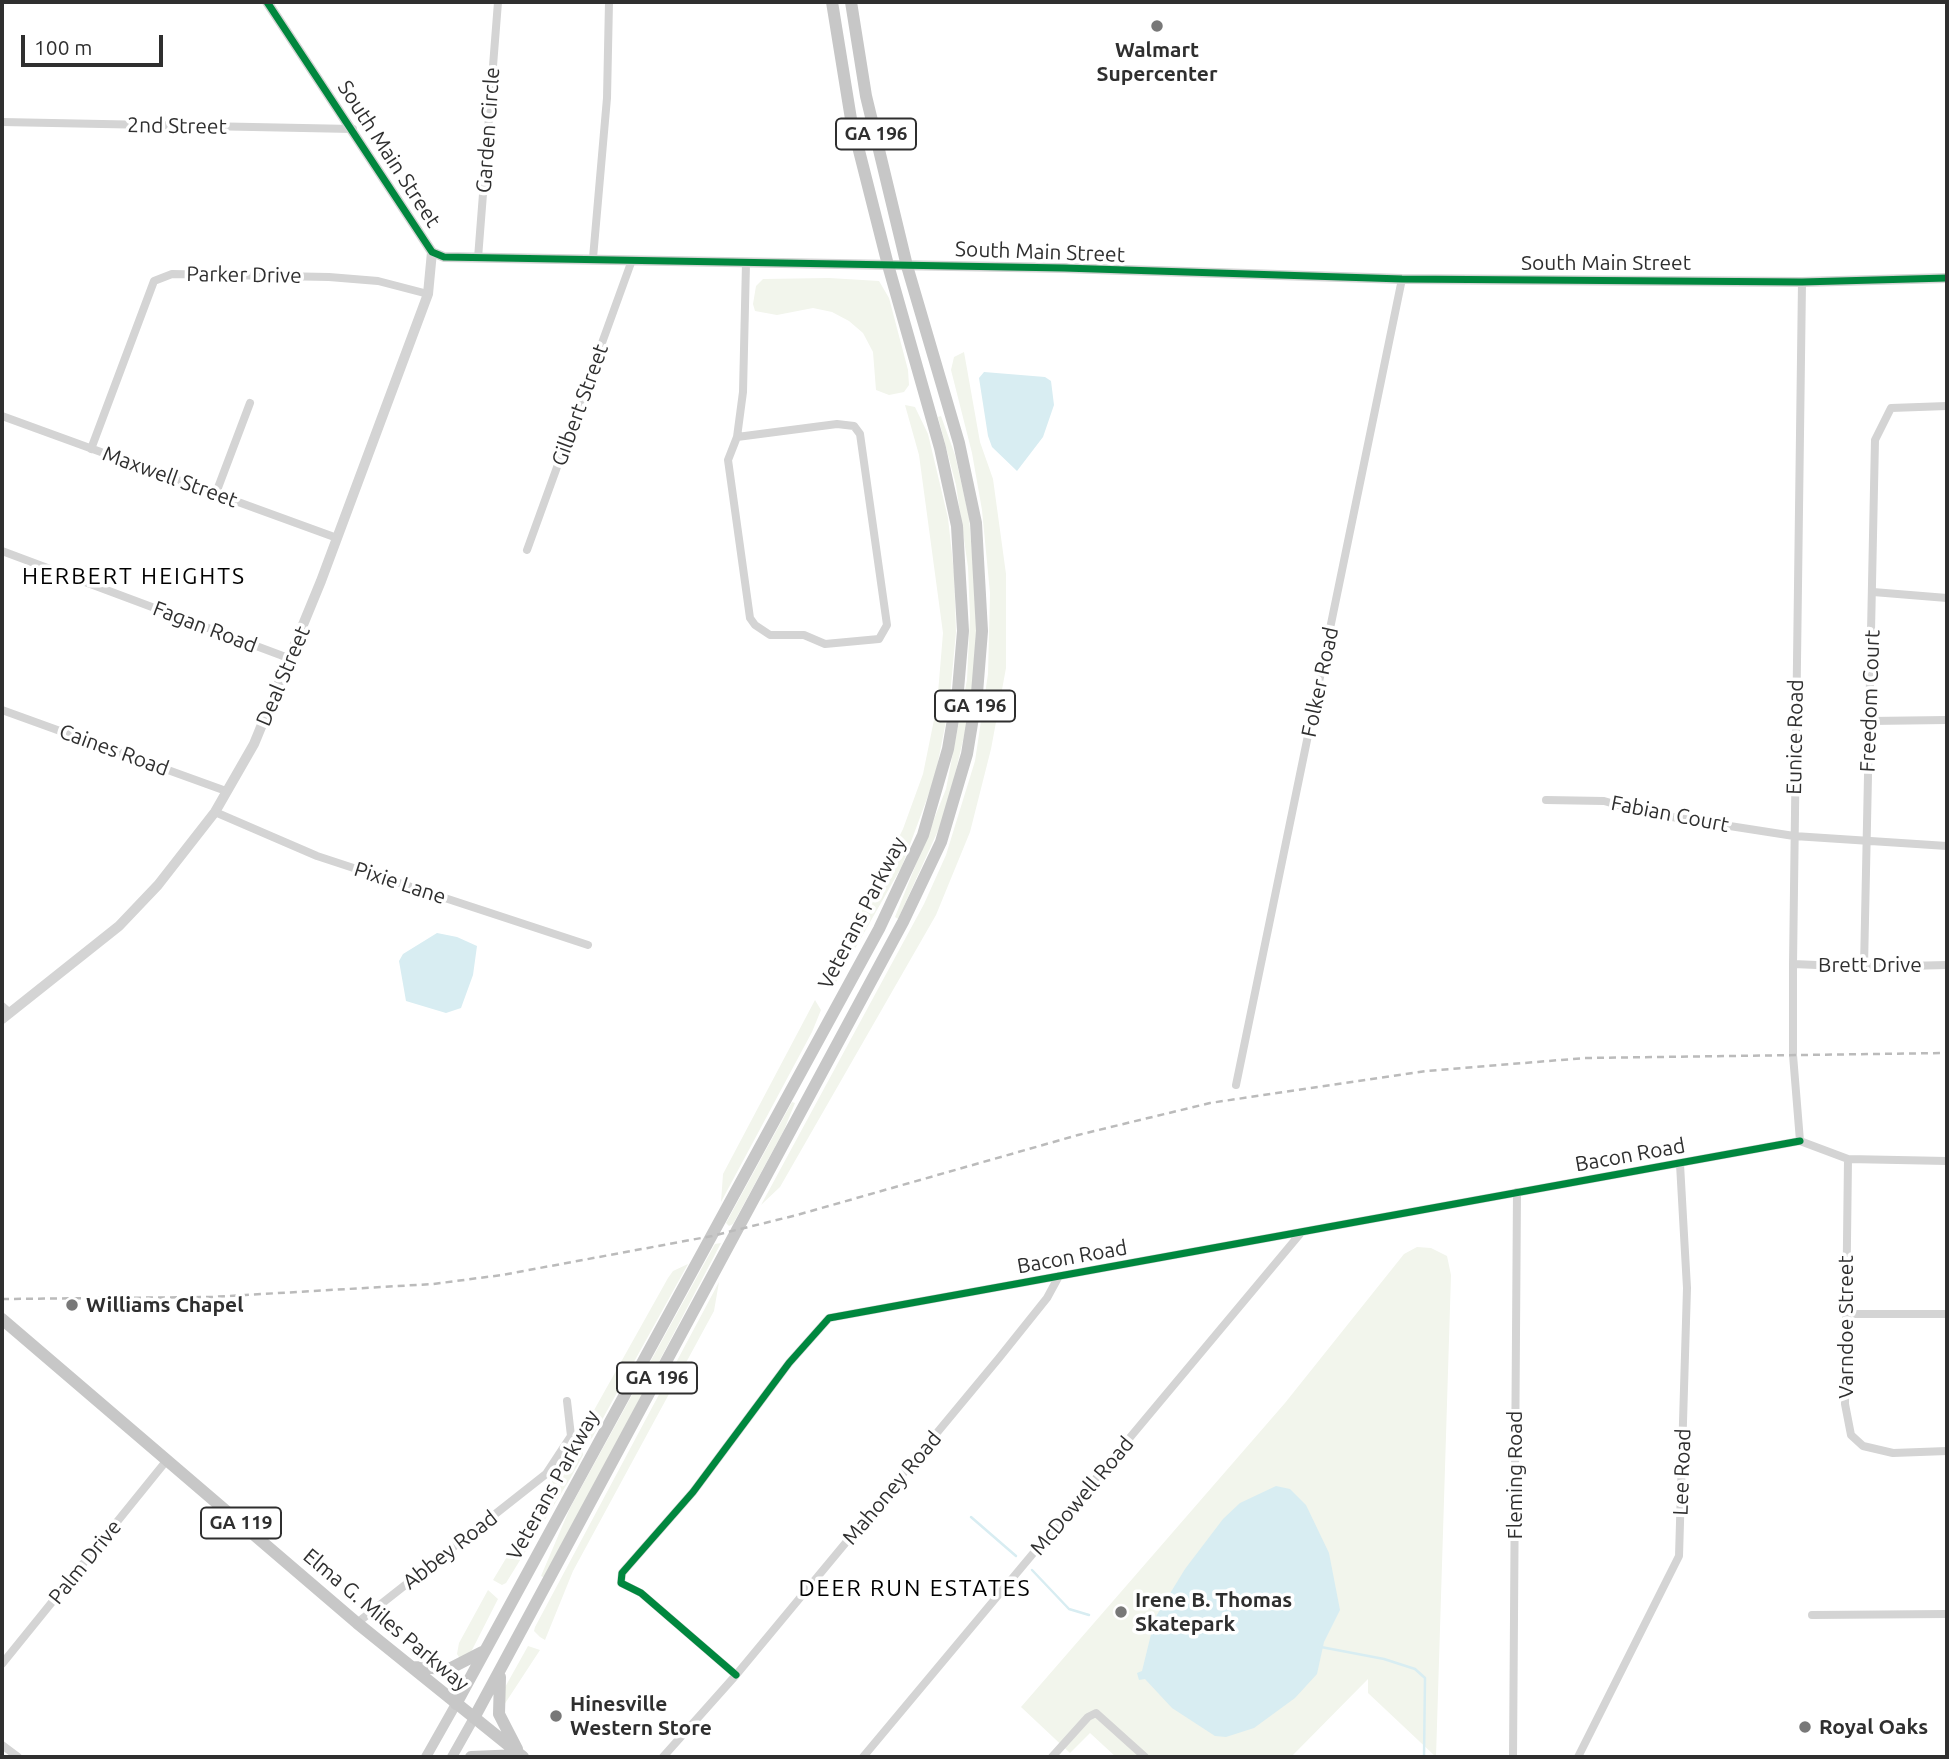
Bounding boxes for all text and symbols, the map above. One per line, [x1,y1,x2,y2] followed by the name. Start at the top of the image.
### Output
[1149,18,1165,34] marker: Walmart Supercenter
[24,21,166,65] scale bar
[34,35,92,59] text: 100 m
[1096,37,1218,87] place label: Walmart Supercenter
[471,66,505,194] street label: Garden Circle
[332,76,446,232] street label: South Main Street
[127,113,227,139] street label: 2nd Street
[836,118,916,150] road number: GA 196
[955,236,1125,268] street label: South Main Street
[1521,250,1691,276] street label: South Main Street
[186,261,302,289] street label: Parker Drive
[546,341,614,469] street label: Gilbert Street
[99,441,241,513] street label: Maxwell Street
[24,562,244,590] district label: HERBERT HEIGHTS
[150,596,260,658] street label: Fagan Road
[251,622,315,730] street label: Deal Street
[1296,625,1344,739] street label: Folker Road
[1855,629,1885,773] street label: Freedom Court
[1781,679,1809,795] street label: Eunice Road
[935,691,1015,722] road number: GA 196
[56,719,172,781] street label: Caines Road
[1609,790,1731,838] street label: Fabian Court
[813,833,911,993] street label: Veterans Parkway
[351,856,449,910] street label: Pixie Lane
[1818,952,1922,978] street label: Brett Drive
[1573,1133,1687,1177] street label: Bacon Road
[1015,1235,1129,1279] street label: Bacon Road
[1833,1255,1859,1399] street label: Varndoe Street
[86,1292,244,1318] place label: Williams Chapel
[64,1297,80,1313] marker: Williams Chapel
[617,1362,697,1394] road number: GA 196
[501,1406,605,1564] street label: Veterans Parkway
[1502,1411,1528,1539] street label: Fleming Road
[837,1426,947,1550] street label: Mahoney Road
[1668,1428,1696,1516] street label: Lee Road
[1025,1432,1139,1560] street label: McDowell Road
[398,1505,502,1595] street label: Abbey Road
[201,1508,281,1539] road number: GA 119
[43,1515,127,1609] street label: Palm Drive
[298,1543,474,1697] street label: Elma G. Miles Parkway
[800,1574,1030,1602] district label: DEER RUN ESTATES
[1135,1587,1292,1637] place label: Irene B. Thomas Skatepark
[1113,1604,1129,1620] marker: Irene B. Thomas Skatepark
[570,1691,712,1741] place label: Hinesville Western Store
[548,1708,564,1724] marker: Hinesville Western Store
[1819,1714,1928,1740] place label: Royal Oaks
[1797,1719,1813,1735] marker: Royal Oaks

